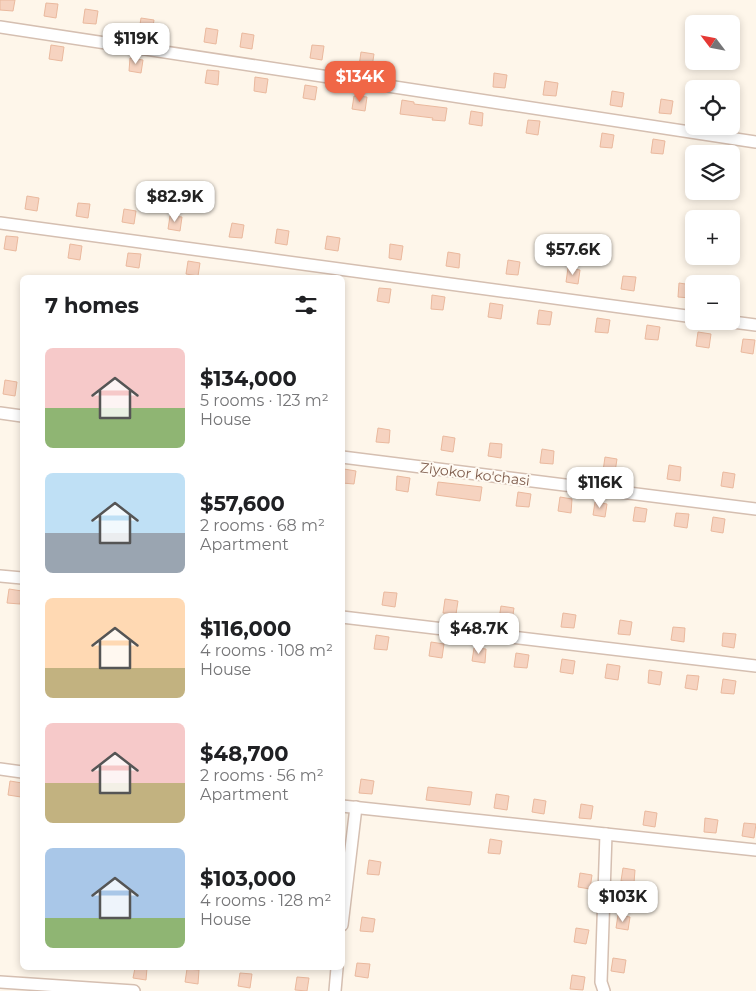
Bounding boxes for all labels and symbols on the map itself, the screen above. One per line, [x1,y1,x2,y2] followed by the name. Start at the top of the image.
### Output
[685,15,740,70] north arrow
[101,22,171,65] pin: $119K
[325,61,395,103] pin: $134K
[134,180,216,223] pin: $82.9K
[532,234,614,276] pin: $57.6K
[419,458,531,490] street label: Ziyokor ko'chasi
[565,466,635,509] pin: $116K
[438,612,520,655] pin: $48.7K
[588,880,658,923] pin: $103K

